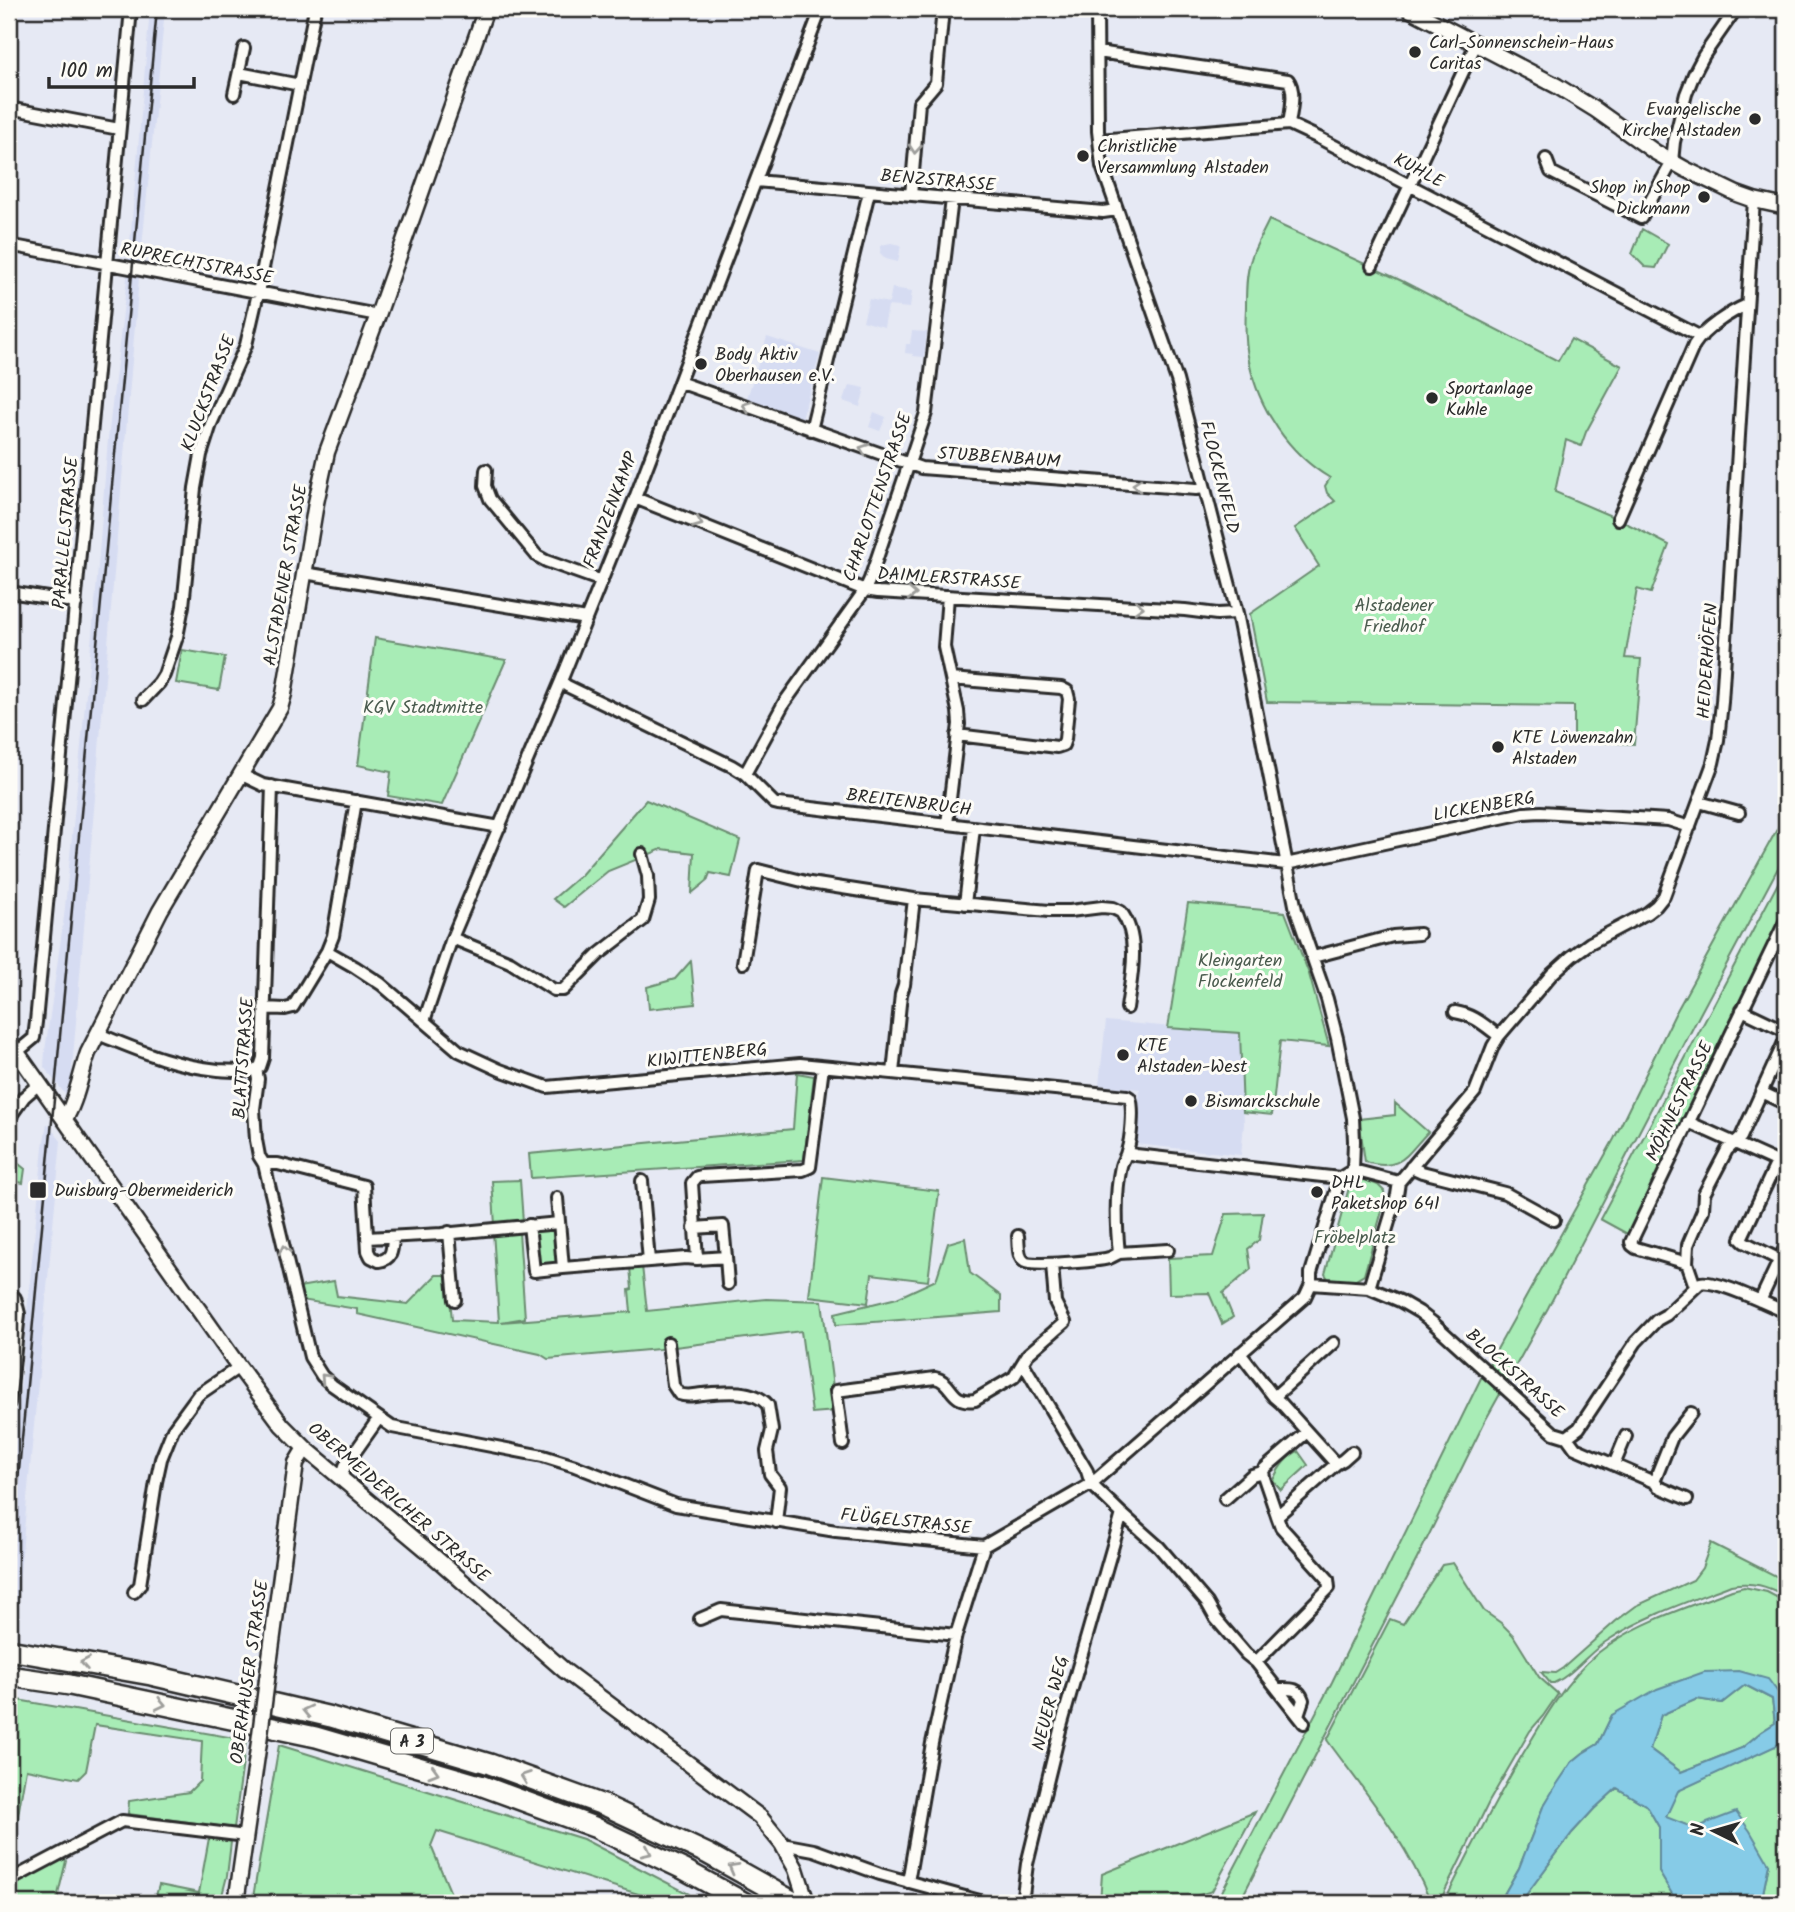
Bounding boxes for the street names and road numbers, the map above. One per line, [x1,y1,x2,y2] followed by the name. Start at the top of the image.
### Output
[1388,146,1449,197] street label: KUHLE
[879,162,997,201] street label: BENZSTRASSE
[118,235,276,294] street label: RUPRECHTSTRASSE
[174,331,245,456] street label: KLUCKSTRASSE
[836,408,921,586] street label: CHARLOTTENSTRASSE
[1190,418,1247,537] street label: FLOCKENFELD
[937,440,1062,477] street label: STUBBENBAUM
[576,447,647,573] street label: FRANZENKAMP
[45,455,88,610] street label: PARALLELSTRASSE
[256,482,317,668] street label: ALSTADENER STRASSE
[876,560,1022,599] street label: DAIMLERSTRASSE
[1690,602,1727,720] street label: HEIDERHÖFEN
[845,781,973,826] street label: BREITENBRUCH
[1431,784,1538,831] street label: LICKENBERG
[226,996,263,1120] street label: BLATTSTRASSE
[645,1036,769,1077] street label: KIWITTENBERG
[1639,1036,1722,1167] street label: MÖHNESTRASSE
[1458,1322,1570,1427] street label: BLOCKSTRASSE
[300,1416,496,1591] street label: OBERMEIDERICHER STRASSE
[839,1501,973,1544] street label: FLÜGELSTRASSE
[223,1578,278,1766] street label: OBERHAUSER STRASSE
[1025,1653,1078,1754] street label: NEUER WEG
[391,1728,433,1754] road number: A 3

